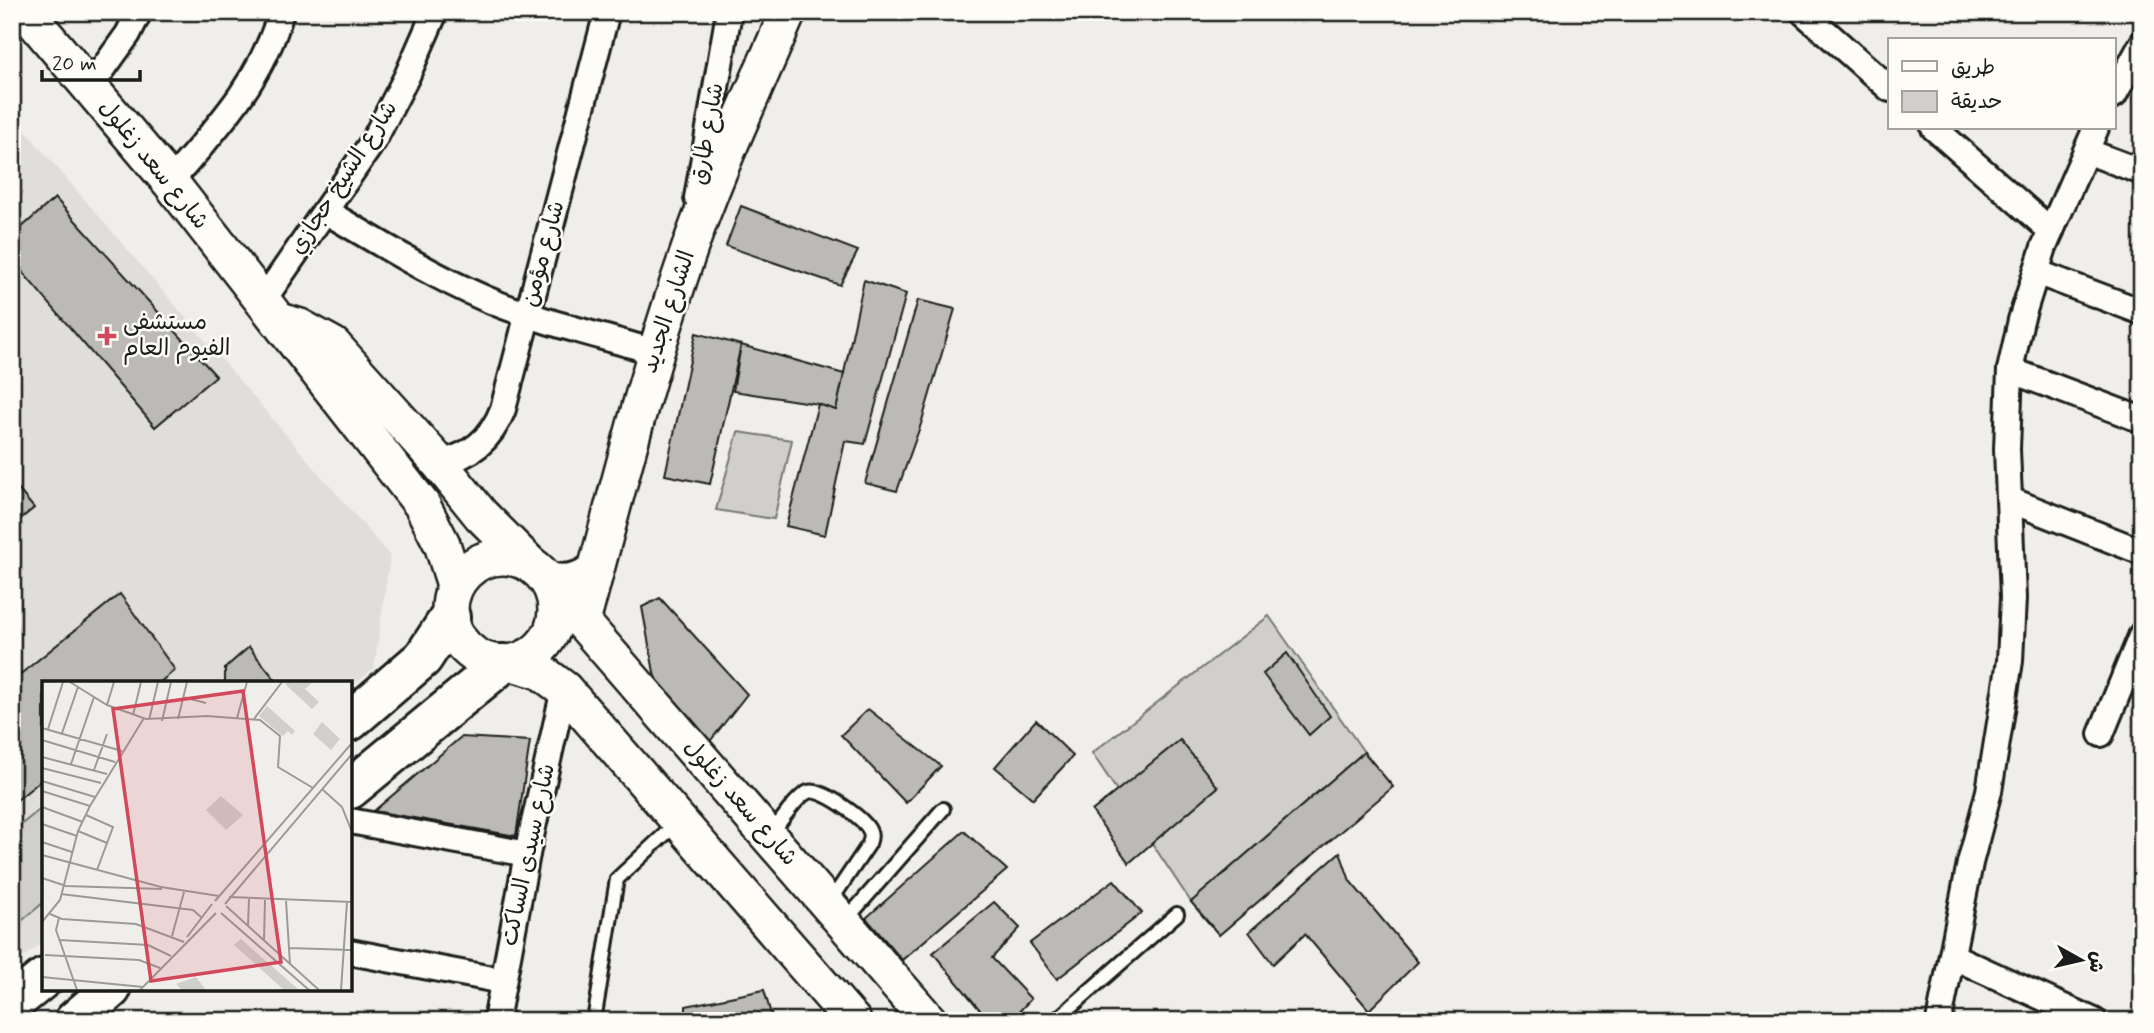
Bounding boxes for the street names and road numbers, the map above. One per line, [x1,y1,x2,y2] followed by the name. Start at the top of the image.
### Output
[684,81,732,187] street label: شارع طارق
[91,94,215,236] street label: شارع سعد زغلول
[283,95,405,261] street label: شارع الشيخ حجازي
[515,198,573,310] street label: شارع مؤمن
[635,247,703,377] street label: الشارع الجديد
[677,733,803,873] street label: شارع سعد زغلول
[495,761,563,949] street label: شارع سيدى الساكت

